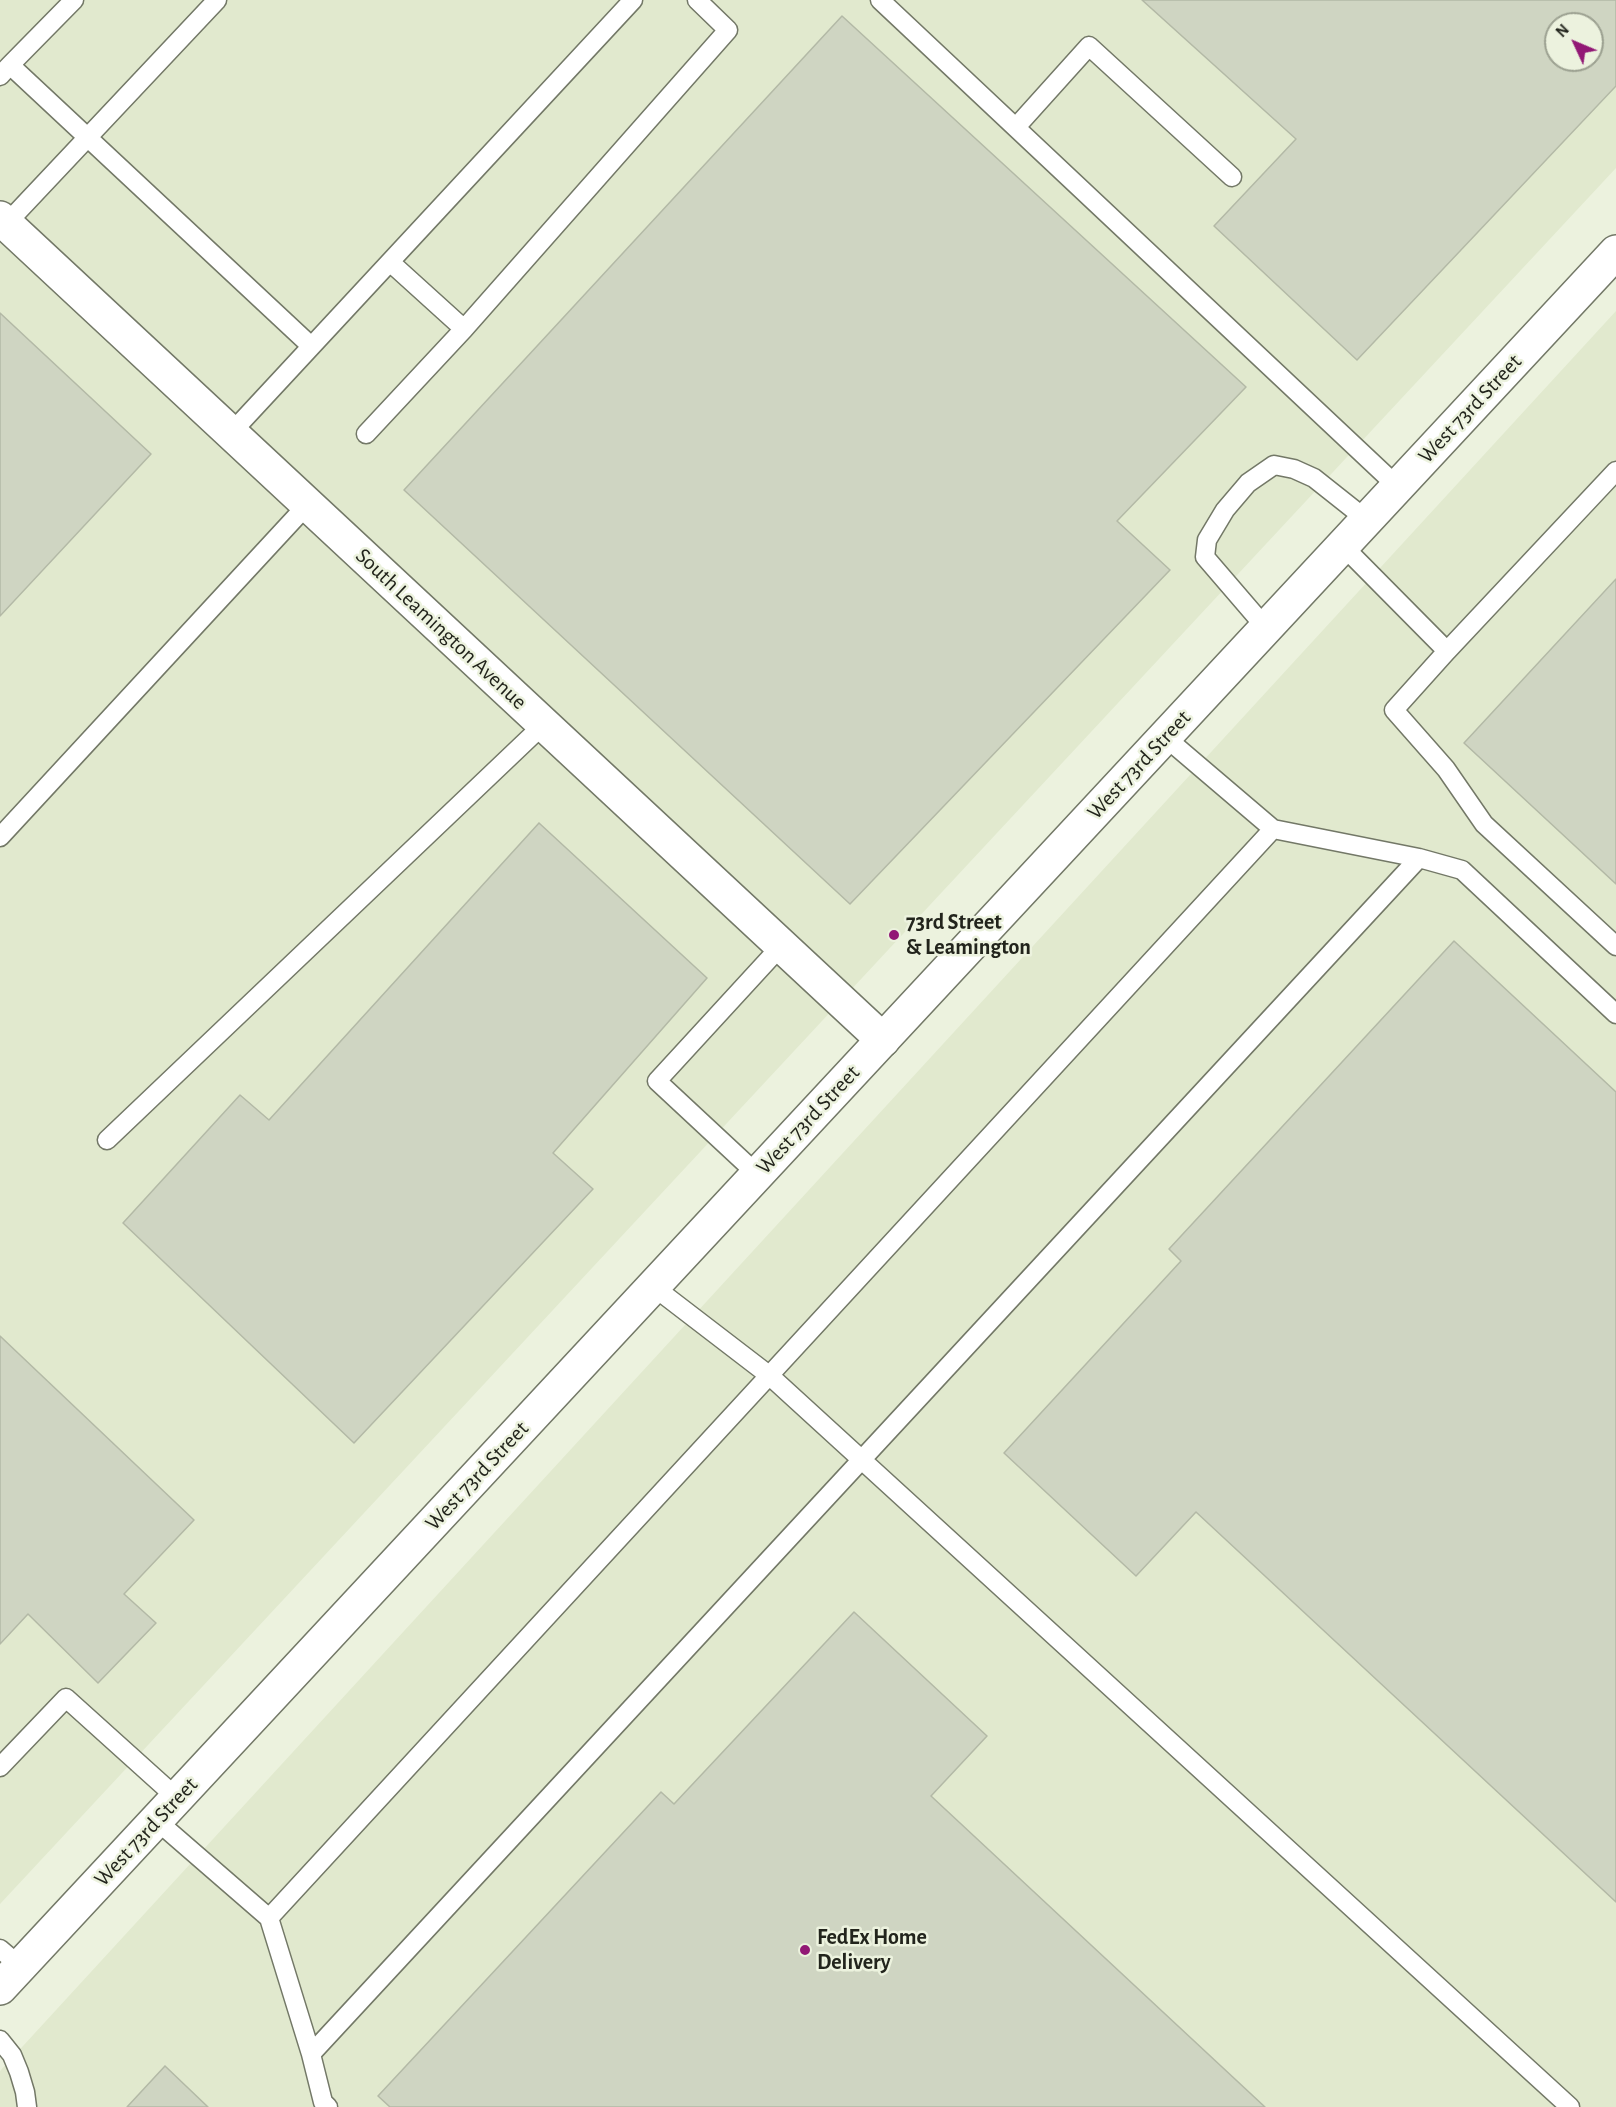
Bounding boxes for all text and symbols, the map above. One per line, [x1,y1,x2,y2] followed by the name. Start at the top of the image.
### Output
[1544,12,1604,72] north arrow
[1553,21,1572,40] text: N
[1413,349,1527,469] street label: West 73rd Street
[350,543,532,715] street label: South Leamington Avenue
[1082,705,1196,825] street label: West 73rd Street
[906,909,1031,960] place label: 73rd Street & Leamington
[887,928,901,942] marker: 73rd Street & Leamington
[751,1060,865,1180] street label: West 73rd Street
[420,1416,534,1536] street label: West 73rd Street
[89,1772,203,1892] street label: West 73rd Street
[817,1924,927,1976] place label: FedEx Home Delivery
[798,1943,812,1957] marker: FedEx Home Delivery

